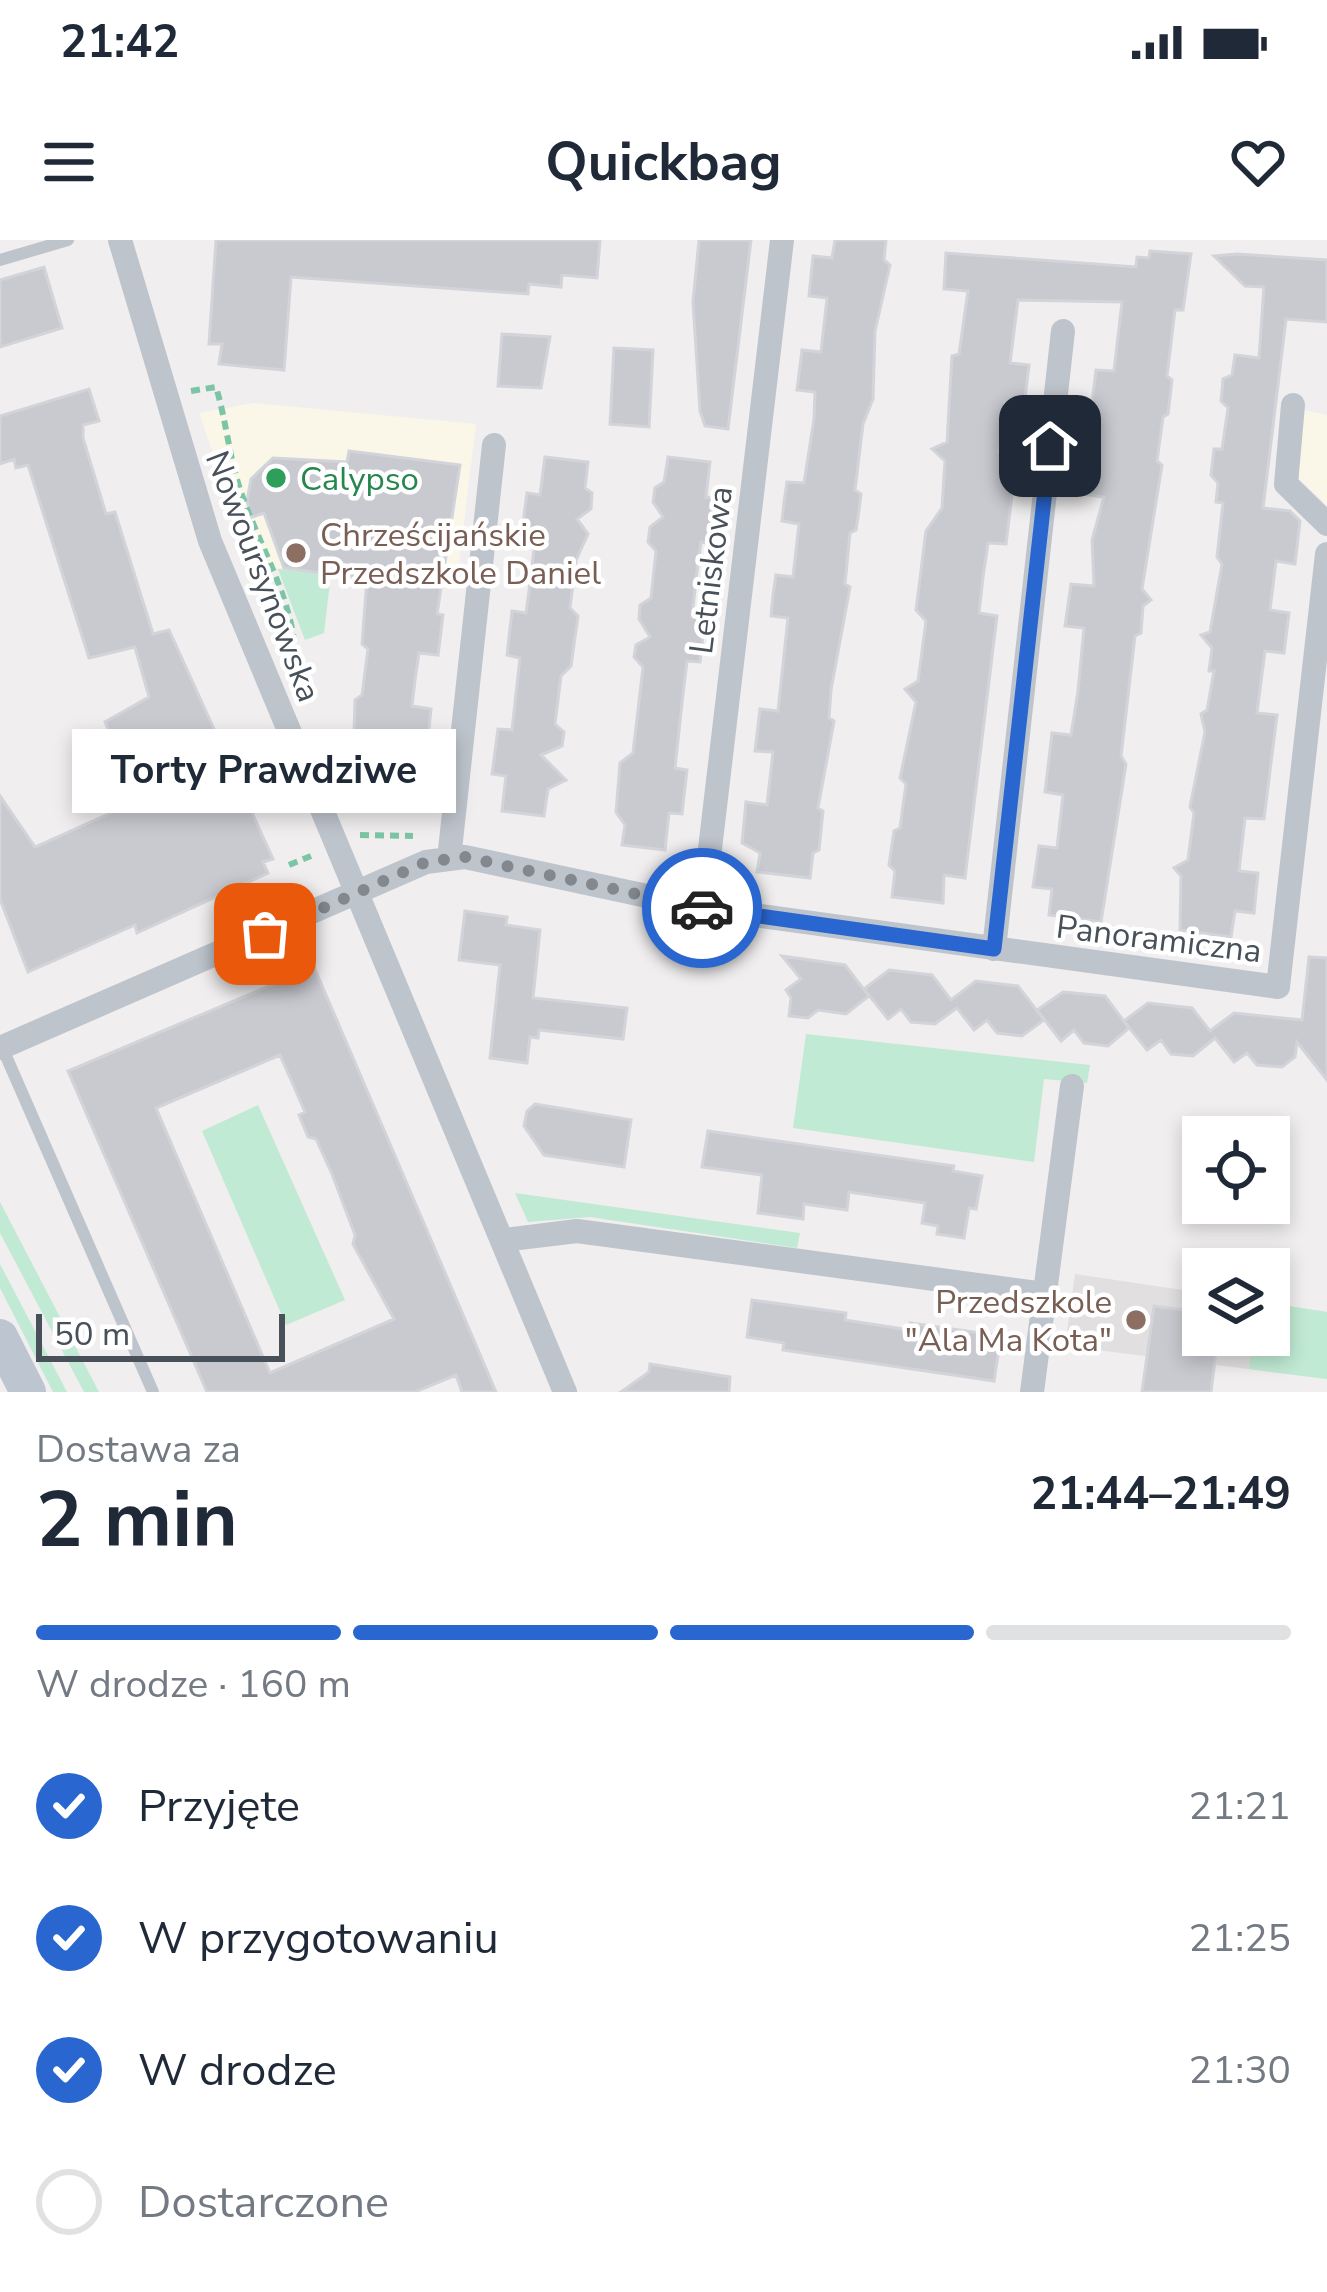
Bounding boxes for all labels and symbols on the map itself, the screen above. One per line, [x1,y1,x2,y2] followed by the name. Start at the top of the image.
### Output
[999,395,1101,497] pin
[194,445,331,708] street label: Nowoursynowska
[300,457,419,502] place label: Calypso
[263,465,289,491] marker: Calypso
[679,484,744,656] street label: Letniskowa
[320,513,601,596] place label: Chrześcijańskie Przedszkole Daniel
[283,540,309,566] marker: Chrześcijańskie Przedszkole Daniel
[73,730,457,814] callout: Torty Prawdziwe
[642,848,762,968] courier
[214,883,316,985] pin
[1054,905,1264,974] street label: Panoramiczna
[905,1280,1112,1363] place label: Przedszkole "Ala Ma Kota"
[1123,1307,1149,1333] marker: Przedszkole "Ala Ma Kota"
[36,1308,285,1361] scale bar

